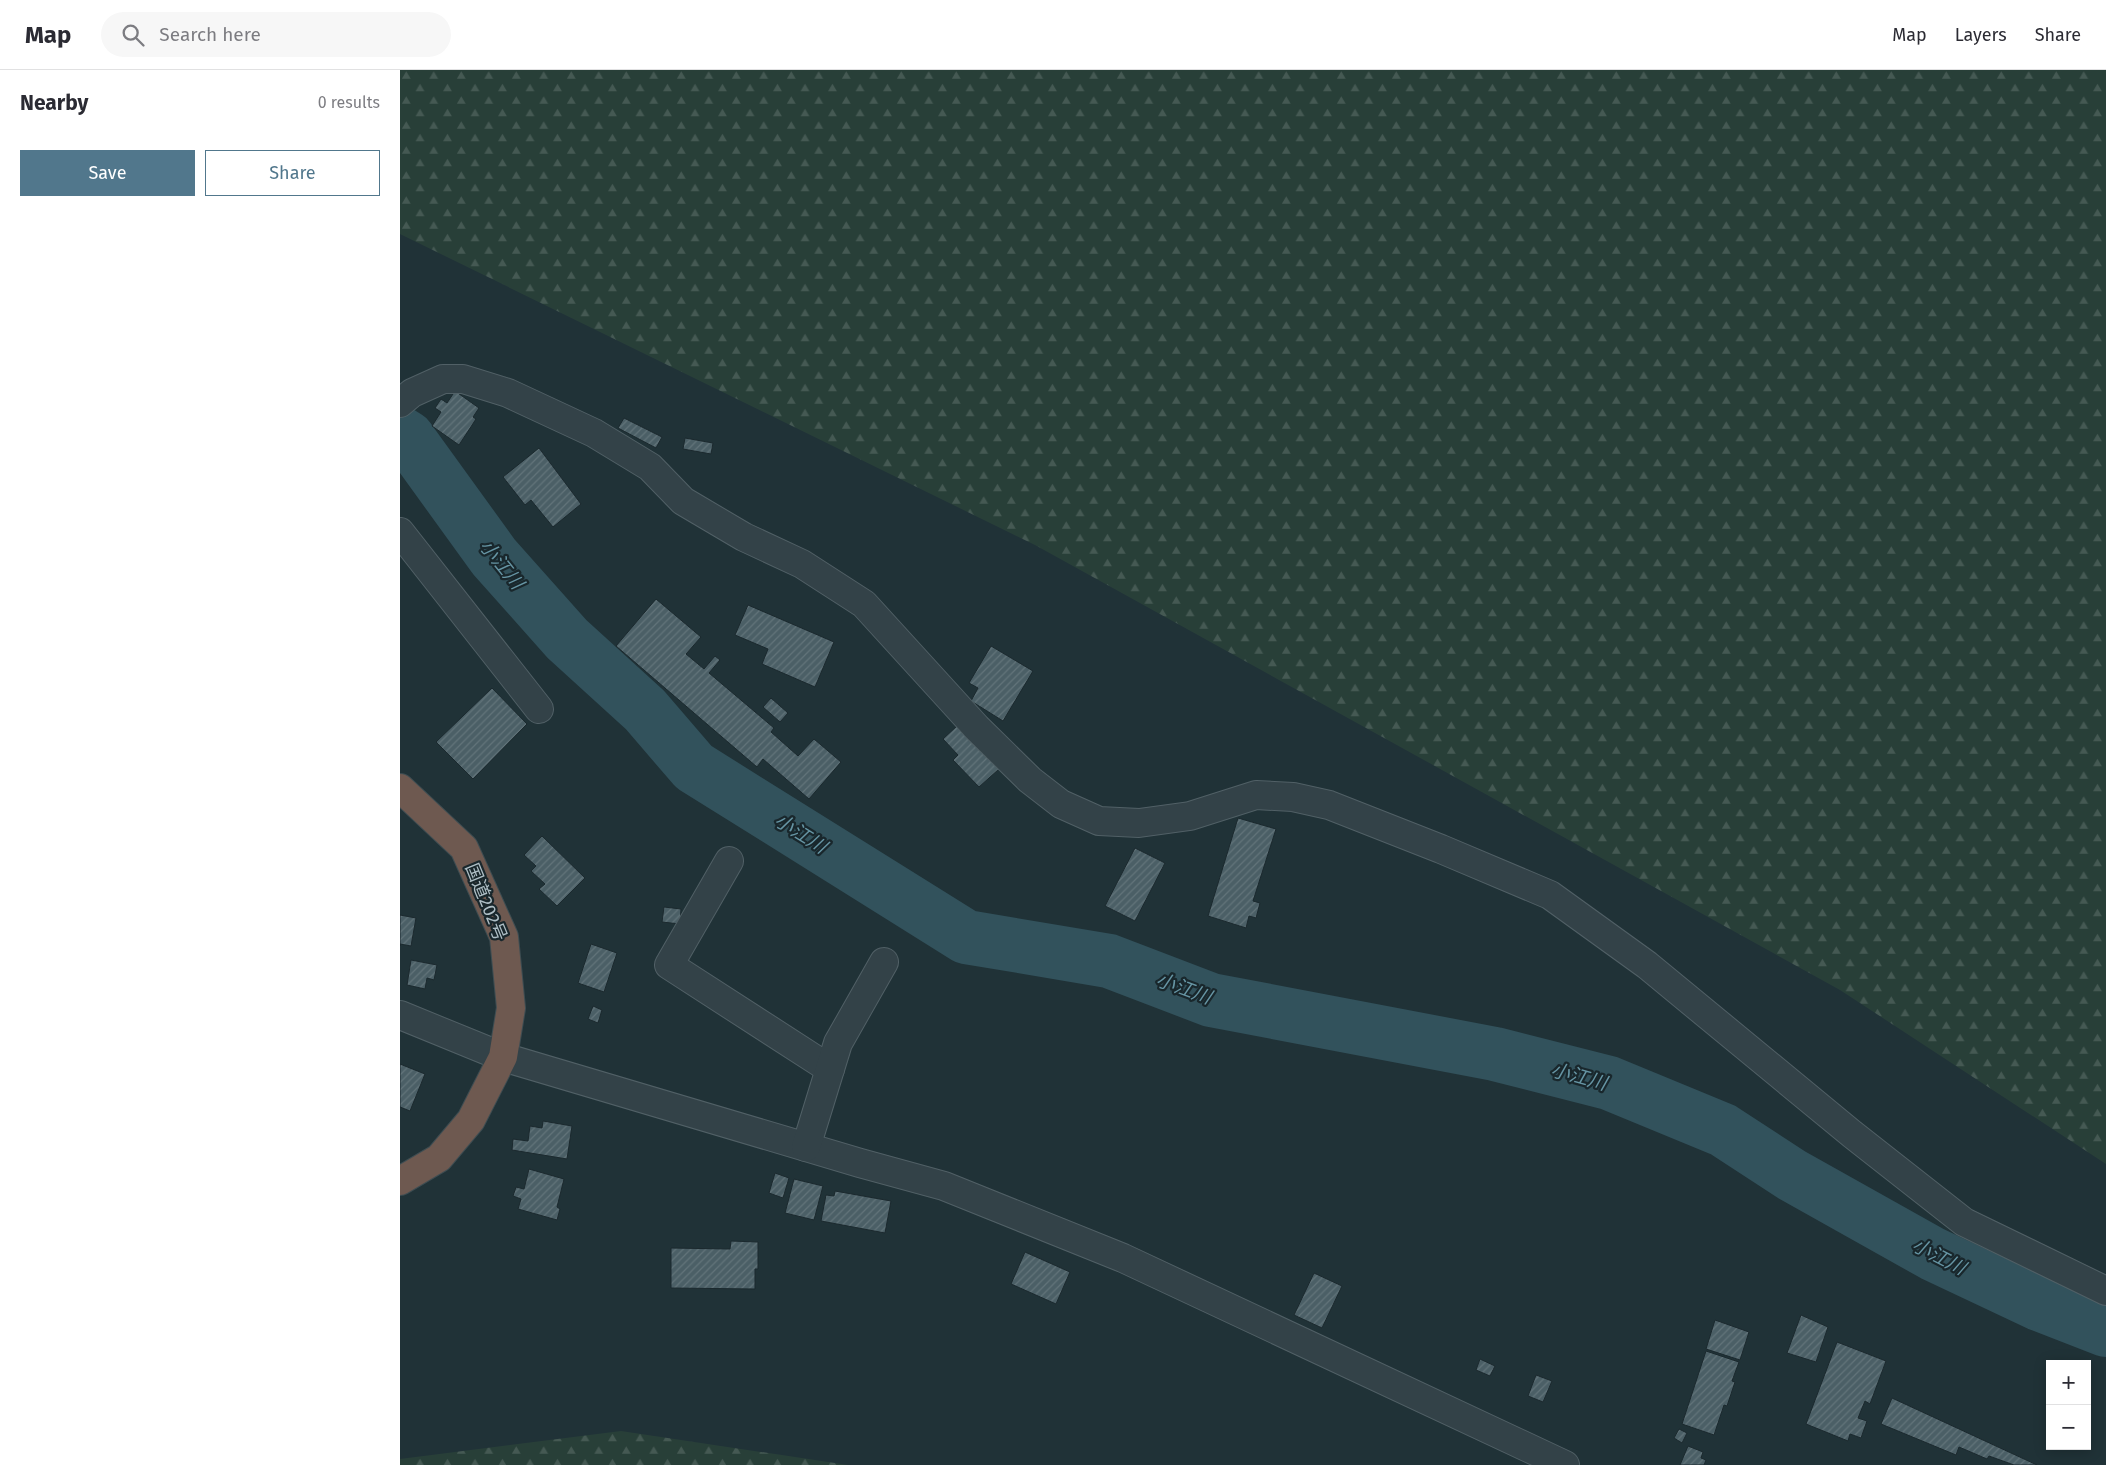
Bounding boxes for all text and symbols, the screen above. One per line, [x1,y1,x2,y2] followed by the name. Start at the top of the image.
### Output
[101,12,451,57] search box
[25,21,71,49] text: Map
[119,21,147,49] icon: search
[159,23,261,46] text: Search here
[1892,24,1927,46] text: Map
[1955,24,2007,46] text: Layers
[2035,24,2081,46] text: Share
[20,90,88,116] text: Nearby
[318,93,380,112] text: 0 results
[20,150,195,196] button: Save
[205,150,380,196] button: Share
[475,535,530,595] water label: 小江川
[770,809,833,859] water label: 小江川
[461,860,511,944] street label: 国道202号
[1153,968,1216,1010] water label: 小江川
[1548,1058,1611,1095] water label: 小江川
[1908,1233,1971,1281] water label: 小江川
[2046,1360,2091,1450] map controls
[2046,1360,2091,1405] button: +
[2046,1405,2091,1450] button: −

